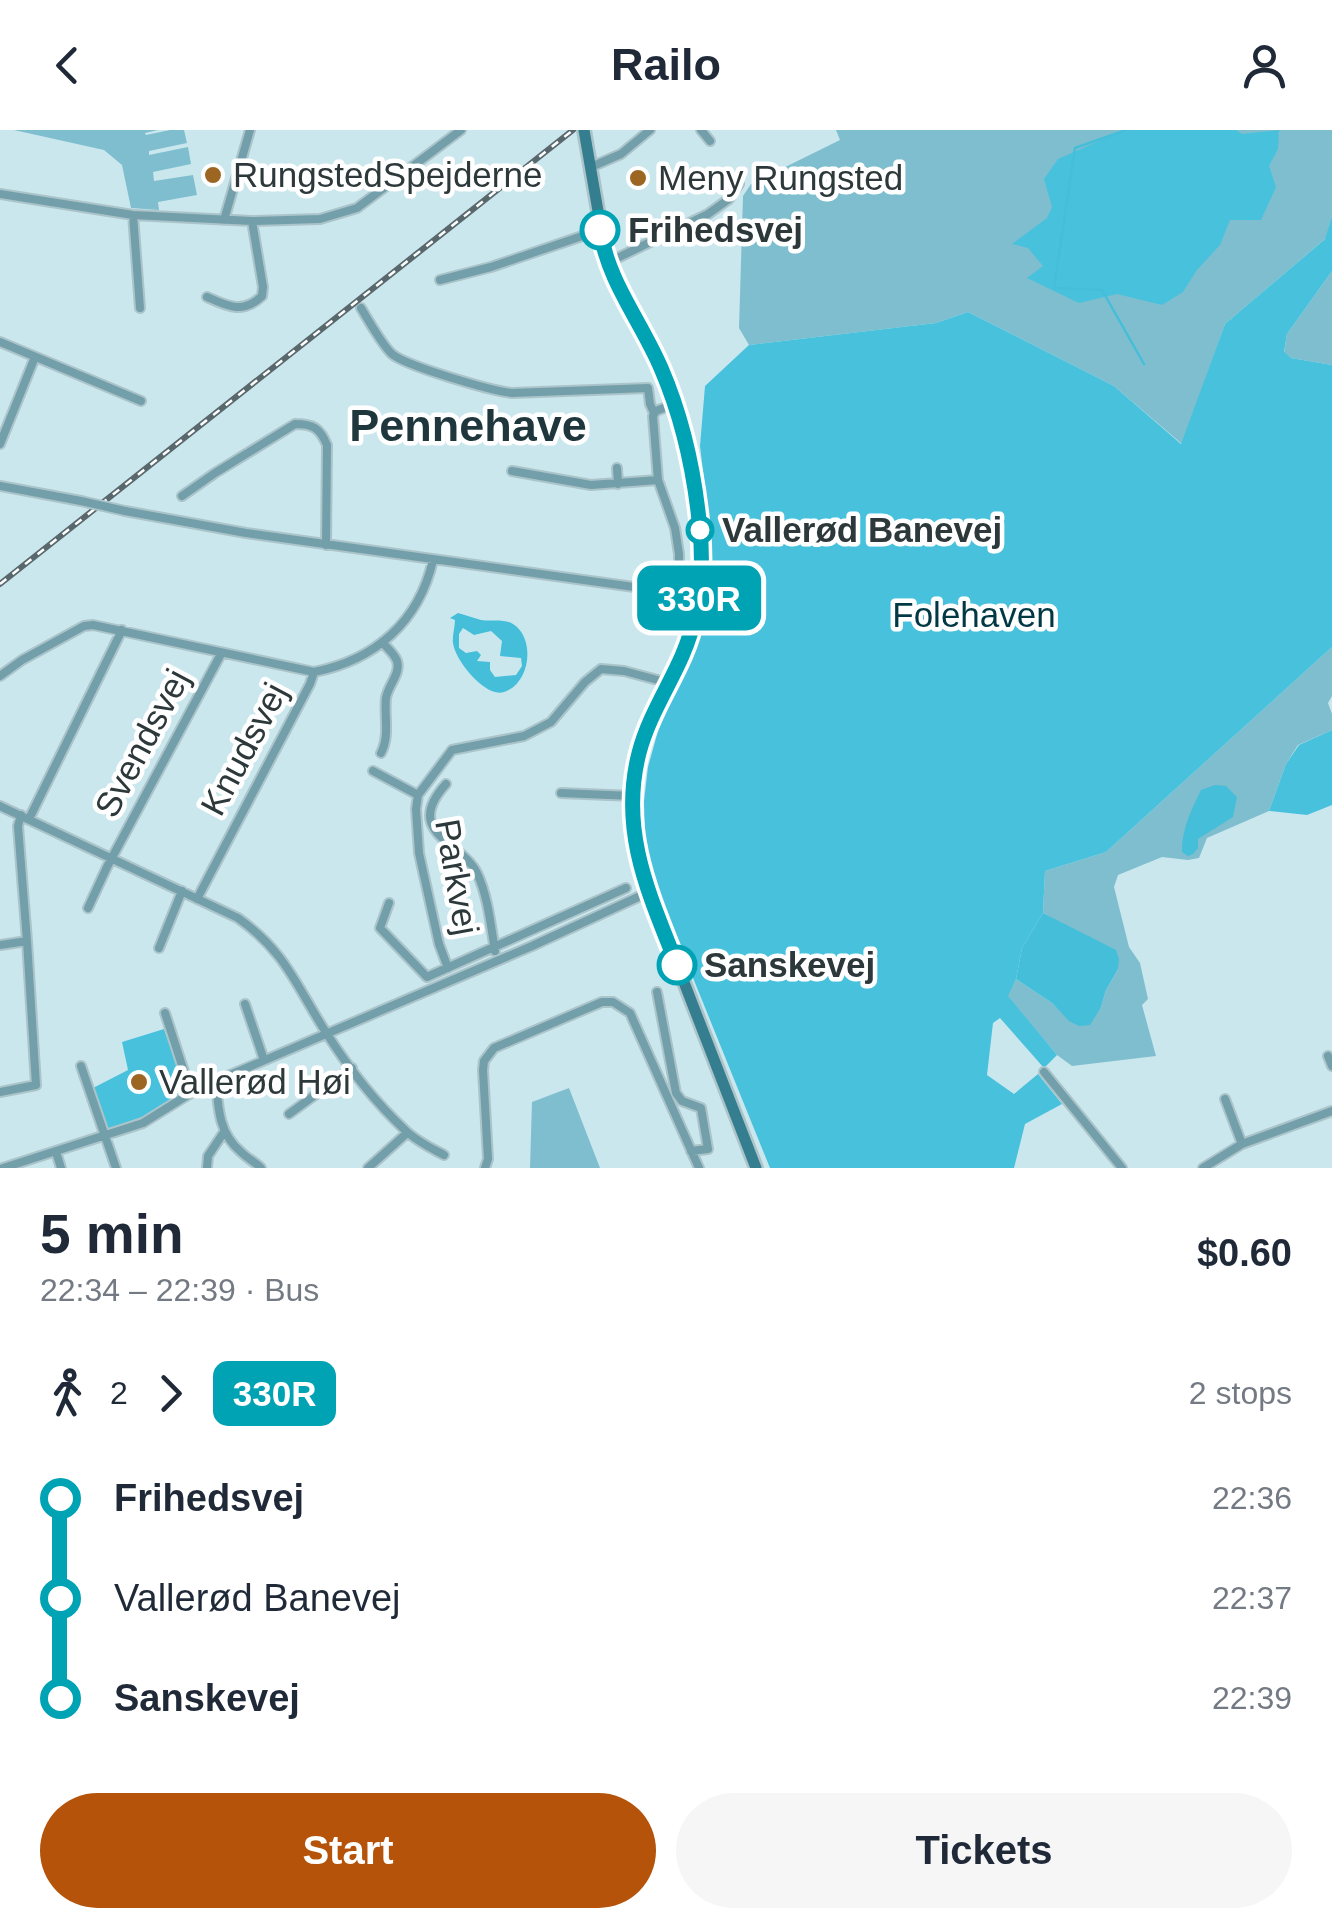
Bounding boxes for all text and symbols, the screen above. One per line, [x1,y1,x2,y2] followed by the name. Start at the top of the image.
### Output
[40,38,95,93] icon: back
[1237,38,1292,93] icon: person
[611,39,721,90] text: Railo
[233,155,542,194] place label: RungstedSpejderne
[658,158,903,197] place label: Meny Rungsted
[202,164,224,186] marker: RungstedSpejderne
[627,167,649,189] marker: Meny Rungsted
[628,210,803,249] place label: Frihedsvej
[581,211,619,249] marker: Frihedsvej
[349,400,587,451] district label: Pennehave
[722,510,1002,549] place label: Vallerød Banevej
[687,517,713,543] marker: Vallerød Banevej
[629,566,769,630] line badge: 330R
[657,579,741,618] text: 330R
[892,595,1056,634] park label: Folehaven
[86,662,197,823] street label: Svendsvej
[193,676,295,821] street label: Knudsvej
[428,816,487,938] street label: Parkvej
[704,945,875,984] place label: Sanskevej
[658,946,696,984] marker: Sanskevej
[159,1062,351,1101] place label: Vallerød Høi
[128,1071,150,1093] marker: Vallerød Høi
[40,1203,184,1265] text: 5 min
[1197,1232,1292,1274] text: $0.60
[40,1272,319,1308] text: 22:34 – 22:39 · Bus
[40,1366,95,1421] icon: walk
[143,1366,198,1421] icon: forward
[233,1374,316,1413] text: 330R
[110,1375,128,1411] text: 2
[1189,1375,1292,1411] text: 2 stops
[114,1477,304,1519] text: Frihedsvej
[1212,1480,1292,1516] text: 22:36
[114,1577,401,1619] text: Vallerød Banevej
[1212,1580,1292,1616] text: 22:37
[114,1677,300,1719] text: Sanskevej
[1212,1680,1292,1716] text: 22:39
[40,1793,656,1908] button: Start
[676,1793,1292,1908] button: Tickets

